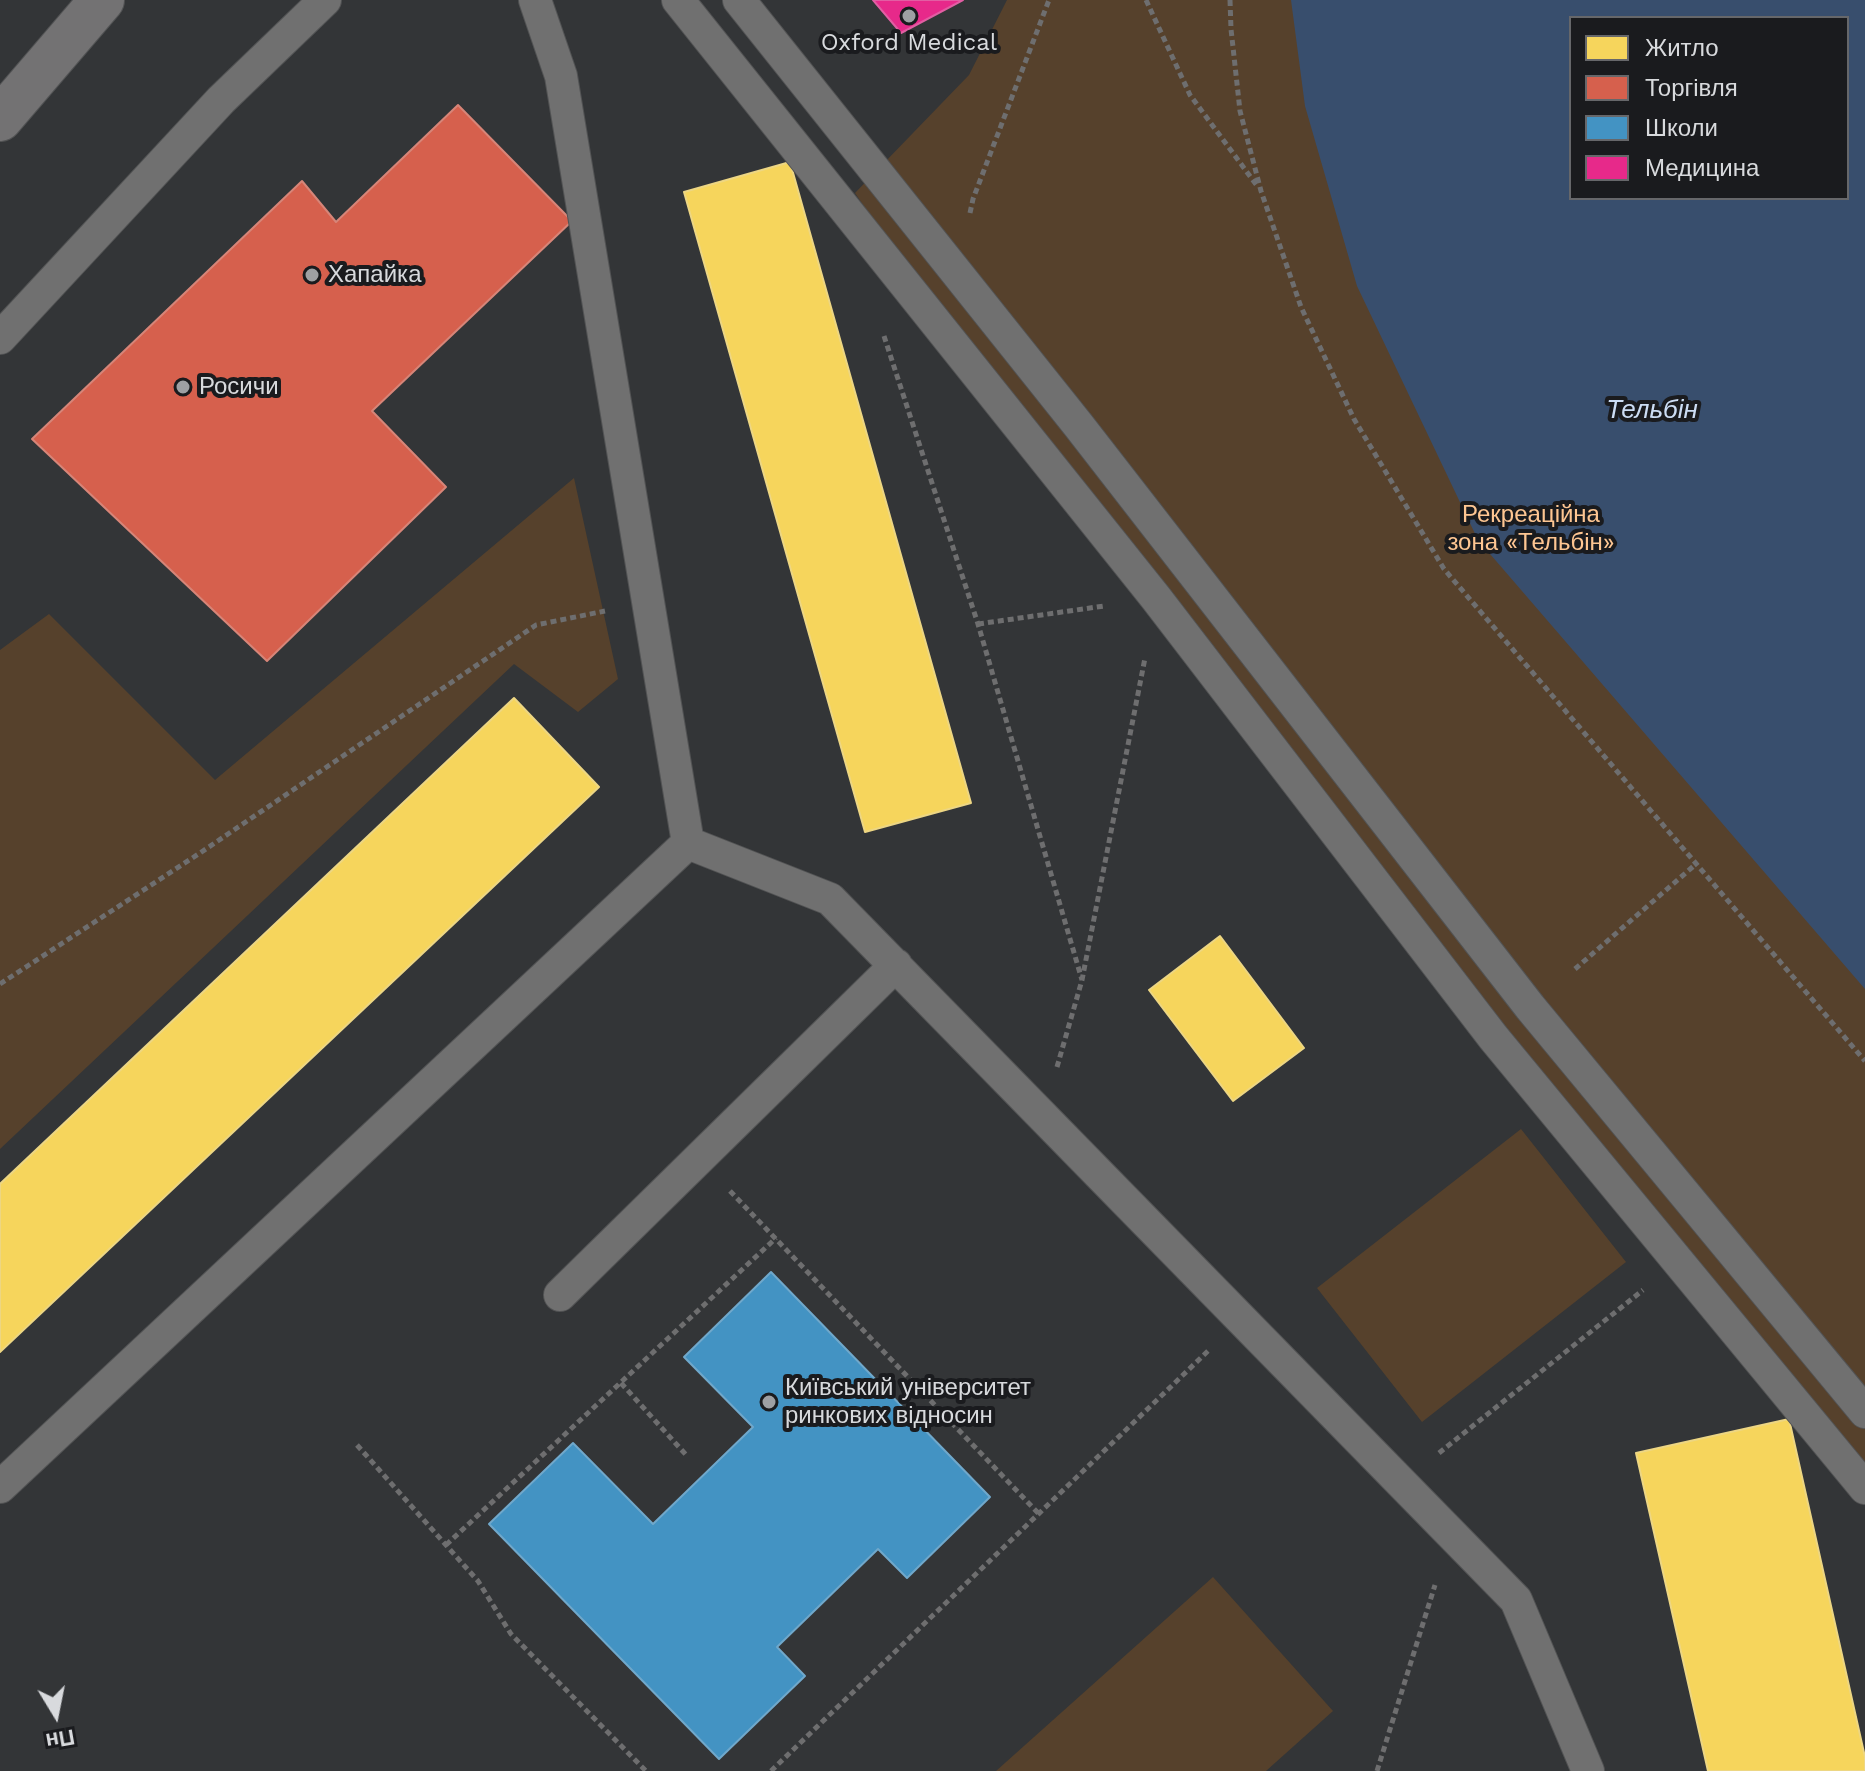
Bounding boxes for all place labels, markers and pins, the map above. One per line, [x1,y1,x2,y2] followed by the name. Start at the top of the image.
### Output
[900,7,918,25] marker: Oxford Medical
[821,29,997,57] place label: Oxford Medical
[328,261,421,289] place label: Хапайка
[303,266,321,284] marker: Хапайка
[199,373,279,401] place label: Росичи
[174,378,192,396] marker: Росичи
[785,1374,1031,1430] place label: Київський університет ринкових відносин
[760,1393,778,1411] marker: Київський університет ринкових відносин

